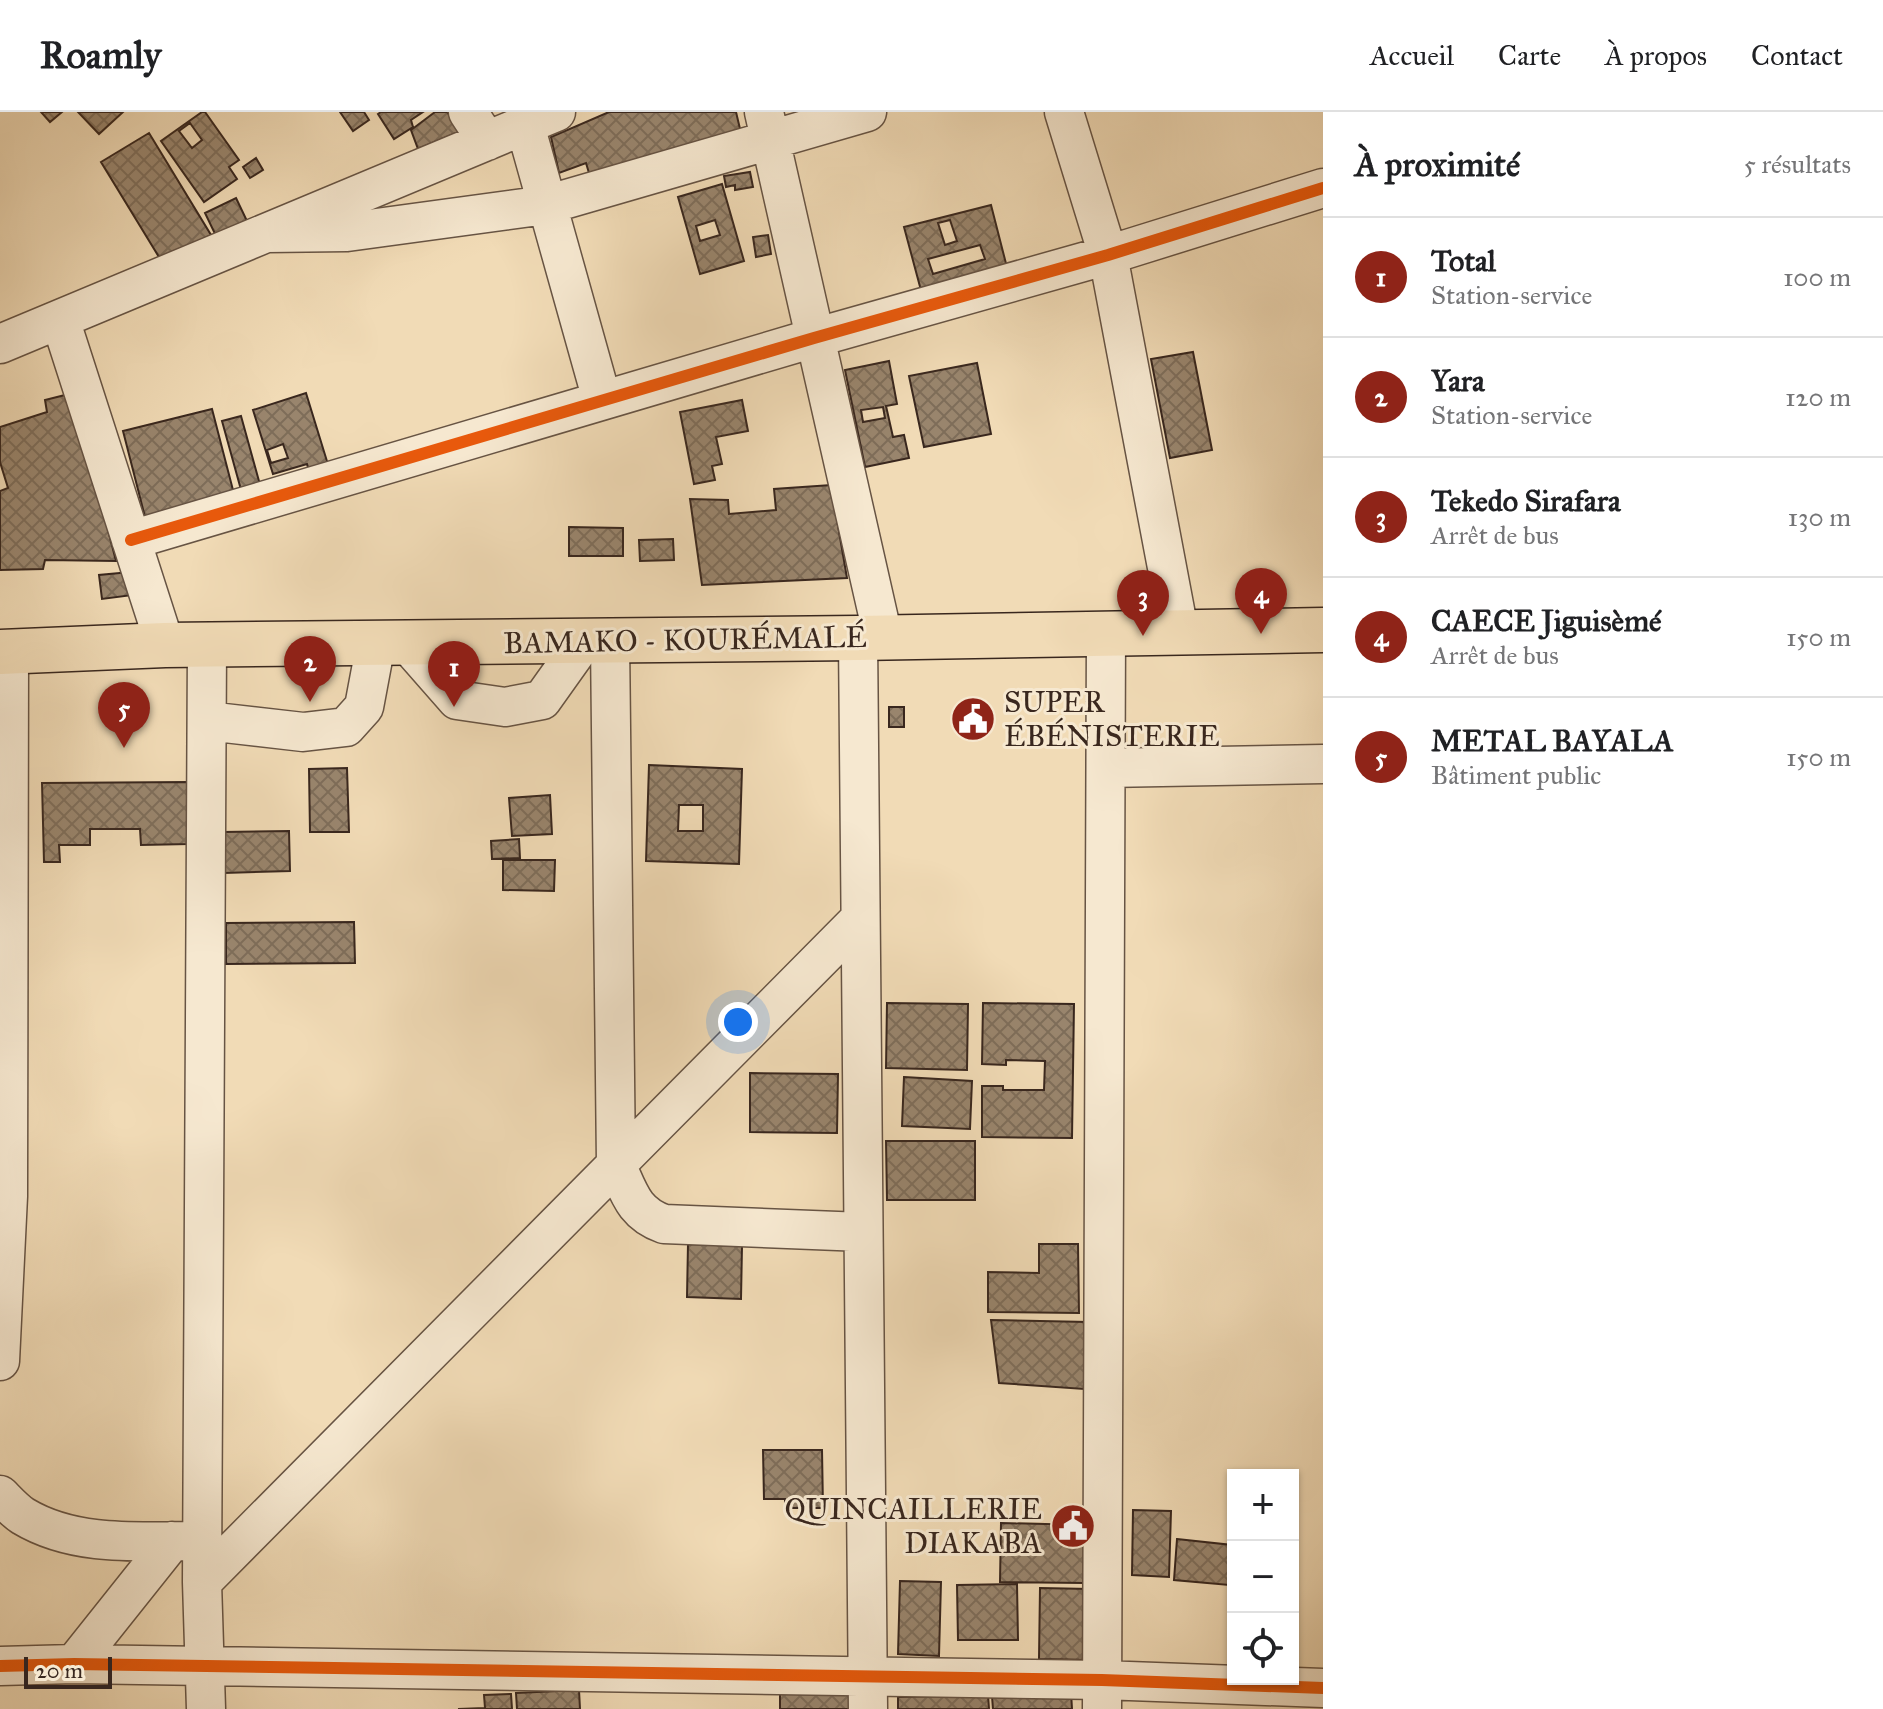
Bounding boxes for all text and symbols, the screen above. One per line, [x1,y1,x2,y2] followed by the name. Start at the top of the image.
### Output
[40,32,161,78] text: Roamly
[1370,38,1454,73] text: Accueil
[1498,38,1561,73] text: Carte
[1605,38,1707,73] text: À propos
[1751,38,1843,73] text: Contact
[1355,144,1520,185] text: À proximité
[1744,148,1851,180] text: 5 résultats
[1431,243,1496,279] text: Total
[1376,261,1386,293] text: 1
[1783,261,1851,293] text: 100 m
[1431,279,1592,311] text: Station-service
[1431,363,1485,399] text: Yara
[1375,381,1387,413] text: 2
[1785,381,1851,413] text: 120 m
[1431,399,1592,431] text: Station-service
[1431,483,1621,519] text: Tekedo Sirafara
[1376,501,1386,533] text: 3
[1788,501,1851,533] text: 130 m
[1431,519,1559,551] text: Arrêt de bus
[1235,568,1287,634] pin: 4
[1117,570,1169,636] pin: 3
[1431,603,1662,639] text: CAECE Jiguisèmé
[503,618,867,661] street label: BAMAKO - KOURÉMALÉ
[1374,621,1388,653] text: 4
[1786,621,1851,653] text: 150 m
[284,636,336,702] pin: 2
[1431,639,1559,671] text: Arrêt de bus
[428,641,480,707] pin: 1
[98,682,150,748] pin: 5
[1004,684,1220,754] place label: SUPER ÉBÉNISTERIE
[949,695,997,743] public building icon: SUPER ÉBÉNISTERIE
[1431,723,1673,759] text: METAL BAYALA
[1375,741,1387,773] text: 5
[1786,741,1851,773] text: 150 m
[1431,759,1601,791] text: Bâtiment public
[718,1002,758,1042] your location
[1227,1469,1299,1685] map controls
[1227,1469,1299,1541] button: +
[785,1491,1042,1561] place label: QUINCAILLERIE DIAKABA
[1049,1502,1097,1550] public building icon: QUINCAILLERIE DIAKABA
[1227,1541,1299,1613] button: −
[1227,1613,1299,1685] button: locate
[24,1653,112,1689] scale bar
[36,1657,83,1684] text: 20 m

